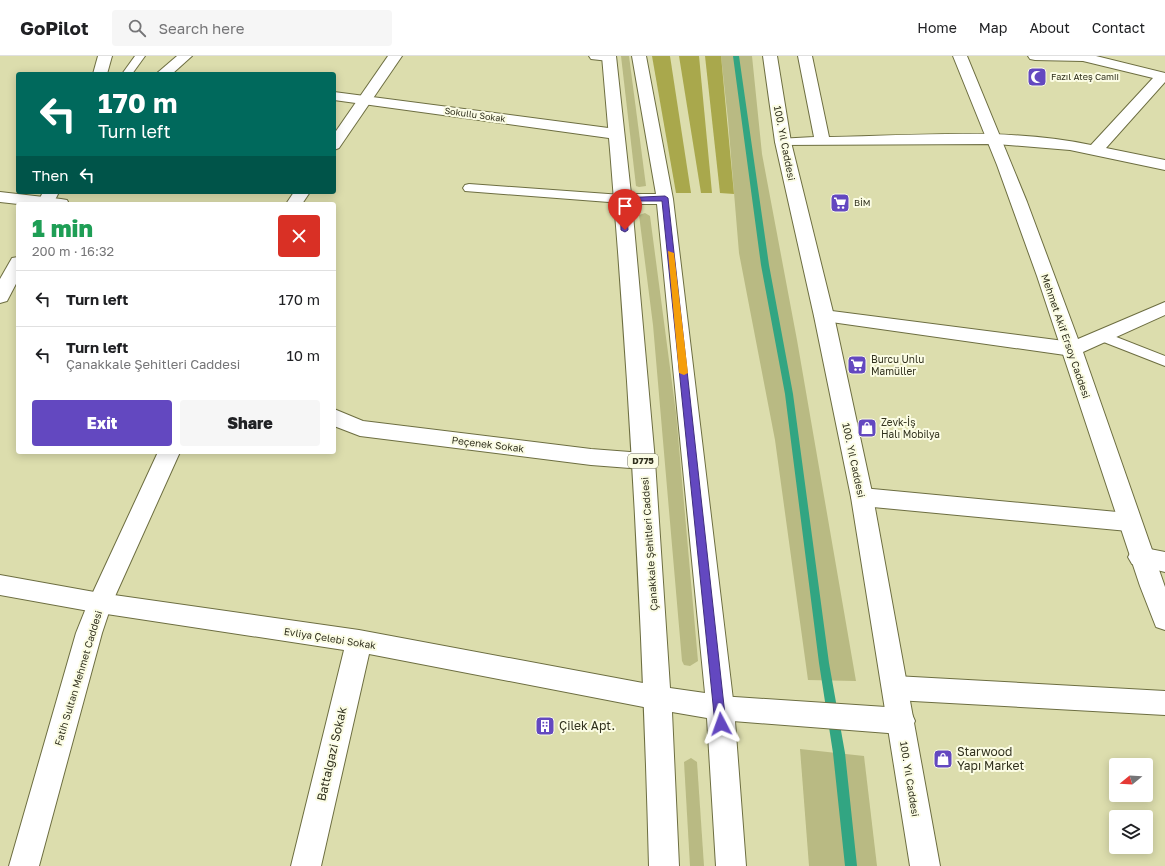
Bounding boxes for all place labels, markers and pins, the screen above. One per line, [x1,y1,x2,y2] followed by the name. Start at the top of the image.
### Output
[1026,66,1048,88] mosque icon: Fazıl Ateş Camii
[1051,71,1119,82] place label: Fazıl Ateş Camii
[608,189,642,230] pin
[829,192,851,214] supermarket icon: BİM
[854,197,871,208] place label: BİM
[871,353,924,377] place label: Burcu Unlu Mamüller
[846,354,868,376] supermarket icon: Burcu Unlu Mamüller
[881,415,940,440] place label: Zevk-İş Halı Mobilya
[856,417,878,439] shop icon: Zevk-İş Halı Mobilya
[534,715,556,737] building icon: Çilek Apt.
[559,718,615,733] place label: Çilek Apt.
[957,744,1024,773] place label: Starwood Yapı Market
[932,748,954,770] shop icon: Starwood Yapı Market

